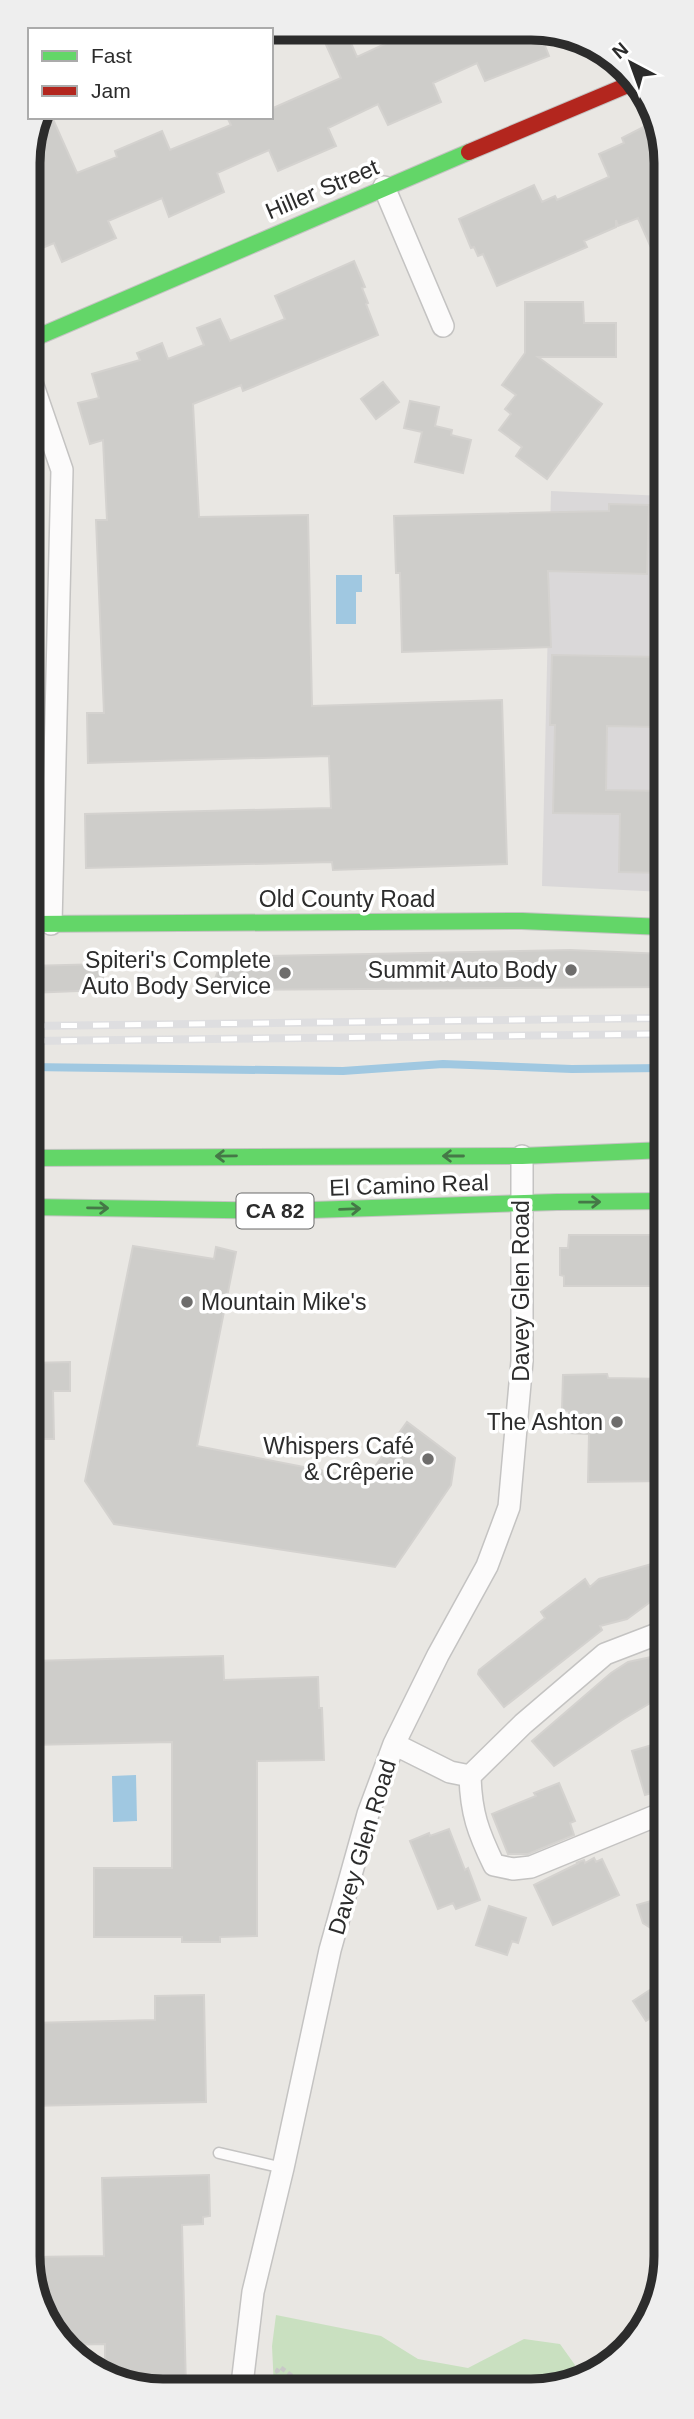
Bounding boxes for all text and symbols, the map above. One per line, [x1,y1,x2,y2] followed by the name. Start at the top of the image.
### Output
[28,28,273,119] legend
[596,28,666,98] north arrow
[608,38,632,63] text: N
[91,44,132,67] text: Fast
[91,79,131,102] text: Jam
[262,153,383,224] street label: Hiller Street
[259,886,435,912] street label: Old County Road
[82,947,271,999] place label: Spiteri's Complete Auto Body Service
[368,957,557,983] place label: Summit Auto Body
[563,962,579,978] marker: Summit Auto Body
[277,965,293,981] marker: Spiteri's Complete Auto Body Service
[215,1149,238,1163] one-way arrow
[442,1149,465,1163] one-way arrow
[329,1169,489,1201] street label: El Camino Real
[236,1194,314,1228] road number: CA 82
[578,1195,601,1209] one-way arrow
[508,1200,534,1382] street label: Davey Glen Road
[86,1201,109,1215] one-way arrow
[338,1203,361,1216] one-way arrow
[201,1289,366,1315] place label: Mountain Mike's
[179,1294,195,1310] marker: Mountain Mike's
[487,1409,603,1435] place label: The Ashton
[609,1414,625,1430] marker: The Ashton
[263,1433,414,1485] place label: Whispers Café & Crêperie
[420,1451,436,1467] marker: Whispers Café & Crêperie
[323,1756,401,1938] street label: Davey Glen Road

